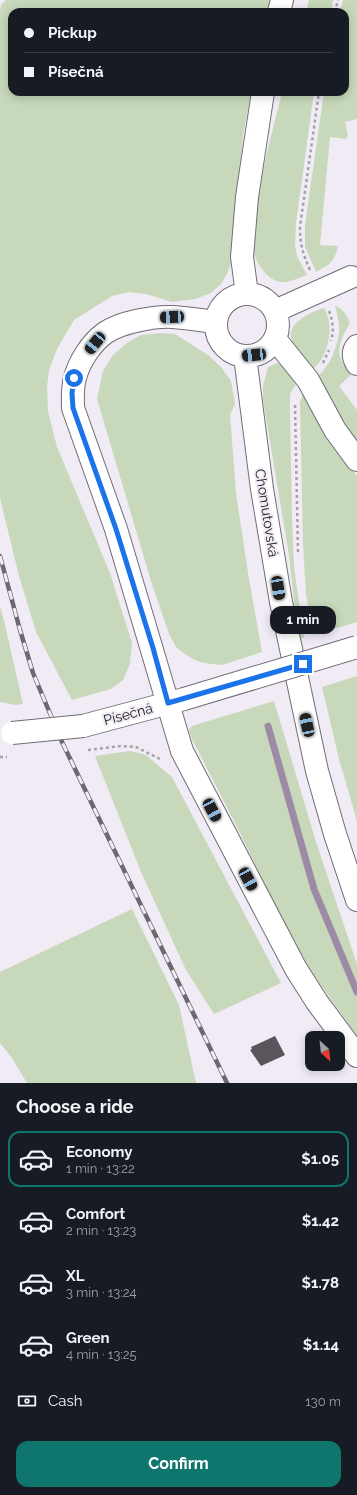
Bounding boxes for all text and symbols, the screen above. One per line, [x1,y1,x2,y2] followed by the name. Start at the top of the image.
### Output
[48,24,97,42] text: Pickup
[48,63,104,81] text: Písečná
[160,310,184,324] car
[83,330,107,356] car
[241,348,267,362] car
[65,369,83,387] route start
[252,468,282,558] street label: Chomutovská
[270,575,286,601] car
[270,606,336,634] callout: 1 min
[287,612,319,627] text: 1 min
[294,655,312,673] route end
[102,700,154,728] street label: Písečná
[299,712,315,738] car
[201,797,223,823] car
[237,866,259,892] car
[305,1031,345,1071] north arrow
[305,1031,345,1071] map controls
[16,1096,134,1117] text: Choose a ride
[18,1141,54,1177] icon: car
[66,1143,133,1161] text: Economy
[301,1150,339,1168] text: $1.05
[66,1161,135,1176] text: 1 min · 13:22
[18,1203,54,1239] icon: car
[66,1205,125,1223] text: Comfort
[302,1212,339,1230] text: $1.42
[66,1223,136,1238] text: 2 min · 13:23
[18,1265,54,1301] icon: car
[66,1267,84,1285] text: XL
[302,1274,339,1292] text: $1.78
[66,1285,137,1300] text: 3 min · 13:24
[18,1327,54,1363] icon: car
[66,1329,110,1347] text: Green
[303,1336,339,1354] text: $1.14
[66,1347,137,1362] text: 4 min · 13:25
[16,1390,38,1412] icon: cash
[48,1392,82,1410] text: Cash
[305,1394,341,1409] text: 130 m
[16,1441,341,1487] button: Confirm

